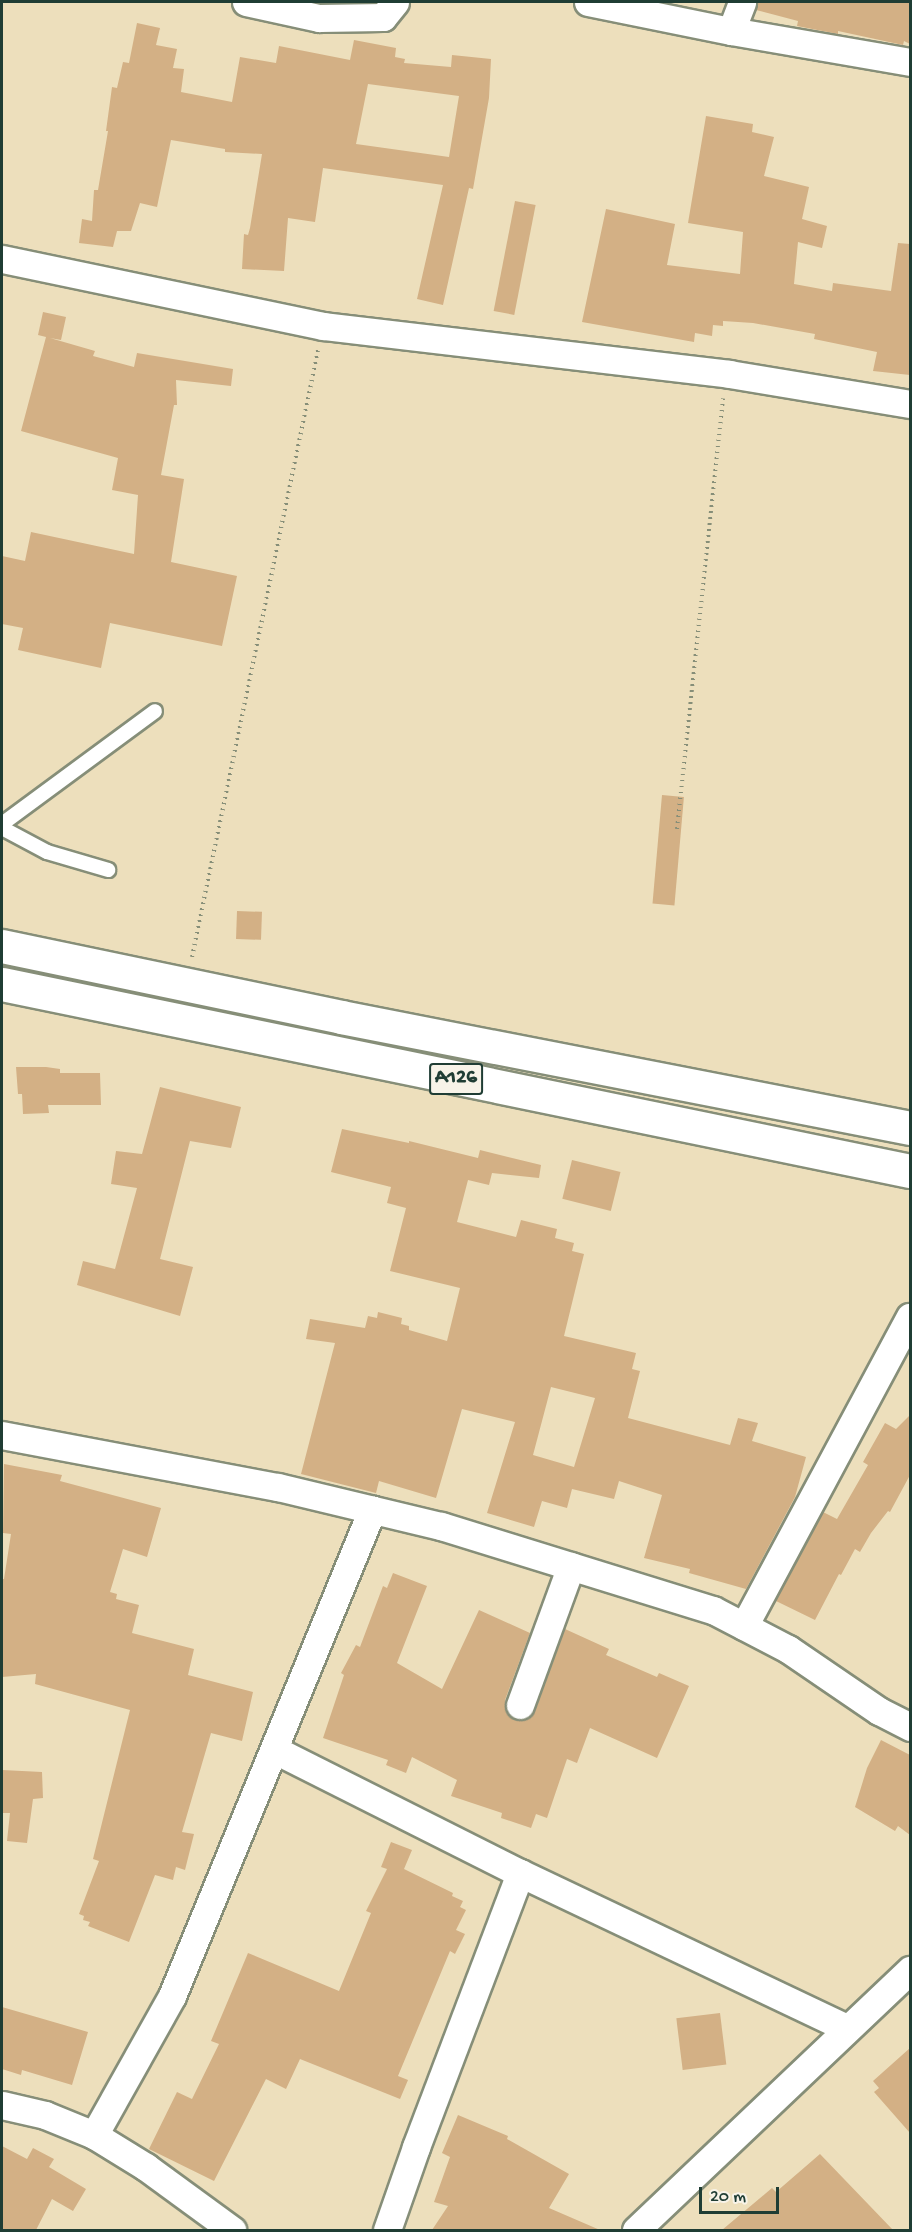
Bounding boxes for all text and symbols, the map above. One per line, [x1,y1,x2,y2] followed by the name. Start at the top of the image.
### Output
[429,1061,483,1097] road number: A126
[702,2175,782,2213] scale bar
[710,2187,746,2208] text: 20 m

